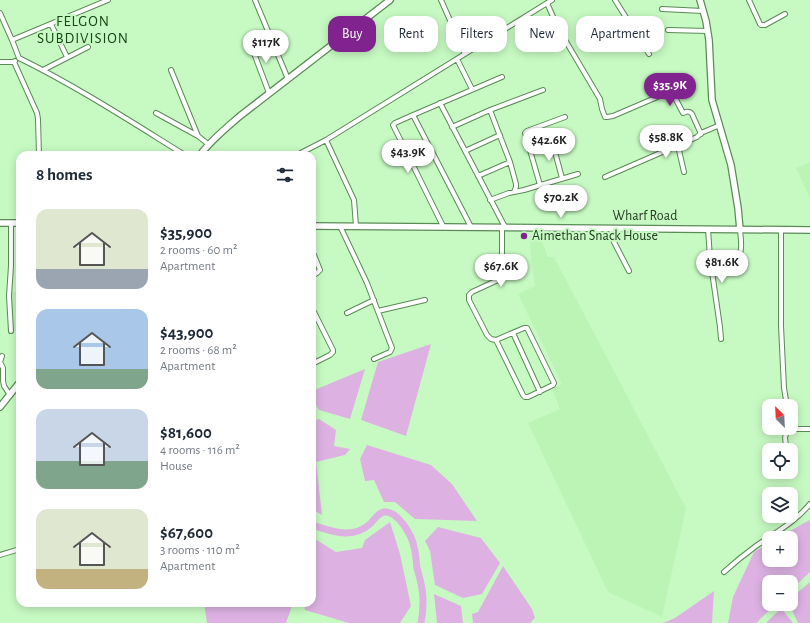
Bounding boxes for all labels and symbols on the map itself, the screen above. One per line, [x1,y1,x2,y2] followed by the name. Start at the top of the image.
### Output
[37,14,129,46] district label: FELGON SUBDIVISION
[238,30,294,64] pin: $117K
[637,73,703,107] pin: $35.9K
[633,125,699,159] pin: $58.8K
[516,128,582,162] pin: $42.6K
[375,140,441,174] pin: $43.9K
[528,185,594,219] pin: $70.2K
[613,209,677,223] street label: Wharf Road
[532,229,658,243] place label: Aimethan Snack House
[519,231,529,241] marker: Aimethan Snack House
[689,250,755,284] pin: $81.6K
[468,254,534,288] pin: $67.6K
[762,399,798,435] north arrow

